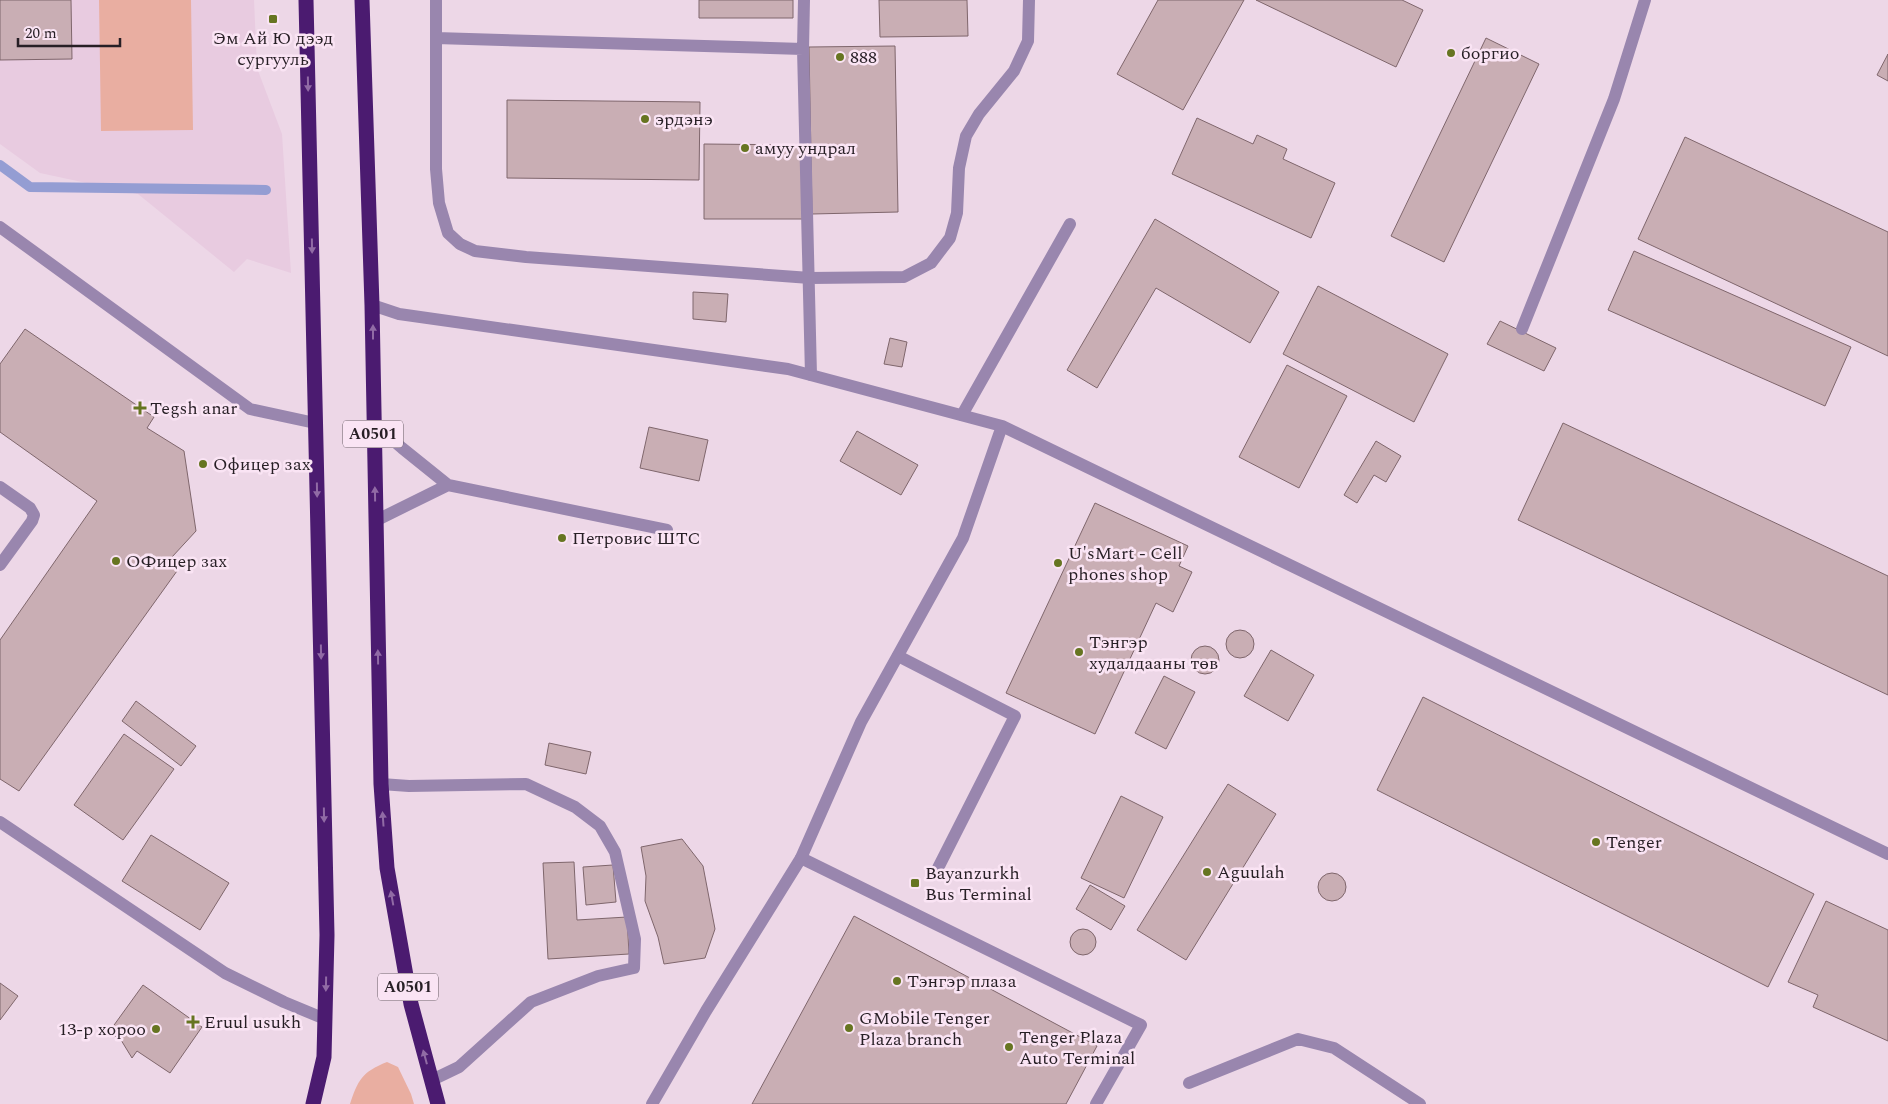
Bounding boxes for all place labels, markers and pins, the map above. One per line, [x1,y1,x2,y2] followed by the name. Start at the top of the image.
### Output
[267,13,279,25] marker: Эм Ай Ю дээд сургууль
[213,25,333,73] place label: Эм Ай Ю дээд сургууль
[1461,40,1519,67] place label: боргио
[850,44,877,71] place label: 888
[1445,47,1457,59] marker: боргио
[834,51,846,63] marker: 888
[655,106,713,133] place label: эрдэнэ
[639,113,651,125] marker: эрдэнэ
[755,135,856,162] place label: амуу ундрал
[739,142,751,154] marker: амуу ундрал
[150,395,237,422] place label: Tegsh anar
[134,402,146,414] marker: Tegsh anar
[213,451,311,478] place label: Офицер зах
[197,458,209,470] marker: Офицер зах
[572,525,701,552] place label: Петровис ШТС
[556,532,568,544] marker: Петровис ШТС
[1068,540,1183,588] place label: U'sMart - Cell phones shop
[126,548,227,575] place label: ОФицер зах
[110,555,122,567] marker: ОФицер зах
[1052,557,1064,569] marker: U'sMart - Cell phones shop
[1089,629,1218,677] place label: Тэнгэр худалдааны төв
[1073,646,1085,658] marker: Тэнгэр худалдааны төв
[1606,829,1662,856] place label: Tenger
[1590,836,1602,848] marker: Tenger
[1217,859,1285,886] place label: Aguulah
[925,860,1032,908] place label: Bayanzurkh Bus Terminal
[1201,866,1213,878] marker: Aguulah
[909,877,921,889] marker: Bayanzurkh Bus Terminal
[907,968,1017,995] place label: Тэнгэр плаза
[891,975,903,987] marker: Тэнгэр плаза
[859,1005,990,1053] place label: GMobile Tenger Plaza branch
[204,1009,301,1036] place label: Eruul usukh
[186,1015,200,1029] marker: Eruul usukh
[58,1016,146,1043] place label: 13-р хороо
[843,1022,855,1034] marker: GMobile Tenger Plaza branch
[150,1023,162,1035] marker: 13-р хороо
[1019,1024,1135,1072] place label: Tenger Plaza Auto Terminal
[1003,1041,1015,1053] marker: Tenger Plaza Auto Terminal

